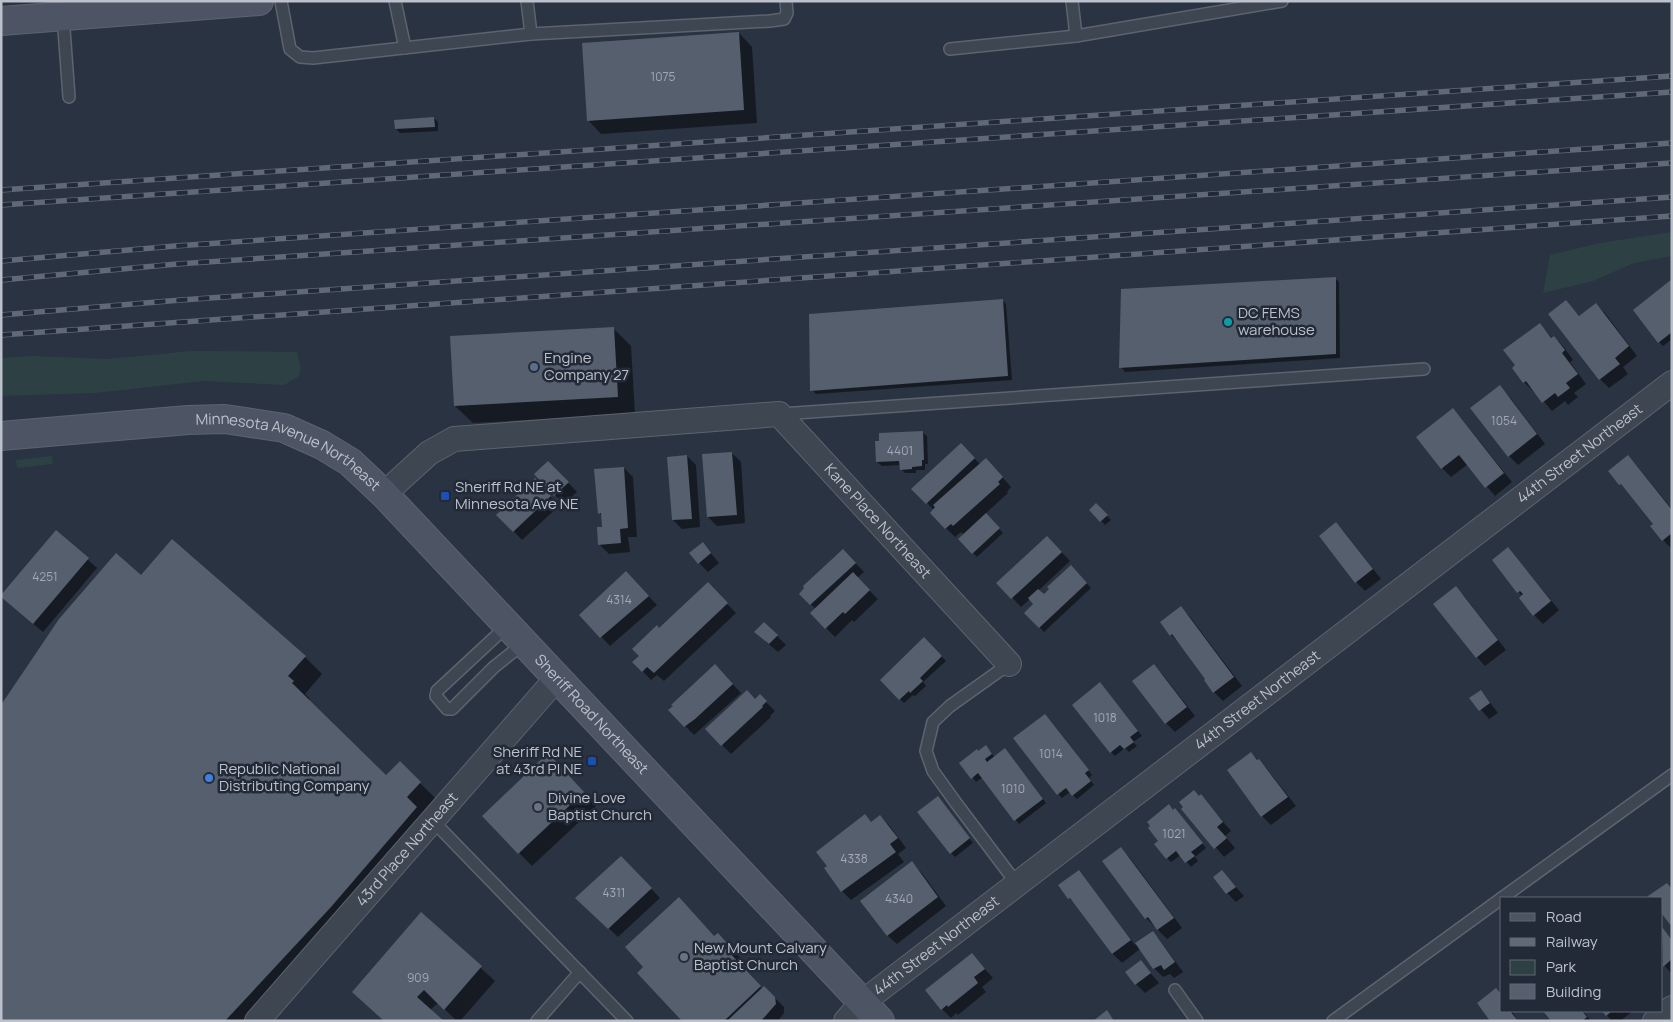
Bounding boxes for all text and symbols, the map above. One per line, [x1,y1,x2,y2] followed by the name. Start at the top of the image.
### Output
[651,68,676,85] house number: 1075
[1238,302,1315,340] place label: DC FEMS warehouse
[1222,316,1234,328] marker: DC FEMS warehouse
[544,347,629,385] place label: Engine Company 27
[528,361,540,373] marker: Engine Company 27
[1512,398,1647,508] street label: 44th Street Northeast
[195,408,385,495] street label: Minnesota Avenue Northeast
[1491,412,1517,429] house number: 1054
[887,442,913,459] house number: 4401
[820,459,936,583] street label: Kane Place Northeast
[455,476,579,514] place label: Sheriff Rd NE at Minnesota Ave NE
[439,490,451,502] marker: Sheriff Rd NE at Minnesota Ave NE
[32,568,58,585] house number: 4251
[606,591,632,608] house number: 4314
[1190,645,1324,755] street label: 44th Street Northeast
[530,649,653,779] street label: Sheriff Road Northeast
[1093,709,1117,726] house number: 1018
[493,741,582,779] place label: Sheriff Rd NE at 43rd Pl NE
[1039,745,1063,762] house number: 1014
[586,755,598,767] marker: Sheriff Rd NE at 43rd Pl NE
[219,758,370,796] place label: Republic National Distributing Company
[203,772,215,784] marker: Republic National Distributing Company
[1001,780,1025,797] house number: 1010
[351,787,463,911] street label: 43rd Place Northeast
[548,787,652,825] place label: Divine Love Baptist Church
[532,801,544,813] marker: Divine Love Baptist Church
[1162,825,1186,842] house number: 1021
[840,850,868,867] house number: 4338
[602,884,626,901] house number: 4311
[869,890,1003,1000] street label: 44th Street Northeast
[885,890,913,907] house number: 4340
[1500,897,1663,1012] legend
[1546,906,1582,927] text: Road
[1546,931,1598,952] text: Railway
[694,937,827,975] place label: New Mount Calvary Baptist Church
[678,951,690,963] marker: New Mount Calvary Baptist Church
[1546,956,1576,977] text: Park
[407,969,429,986] house number: 909
[1546,981,1601,1002] text: Building

